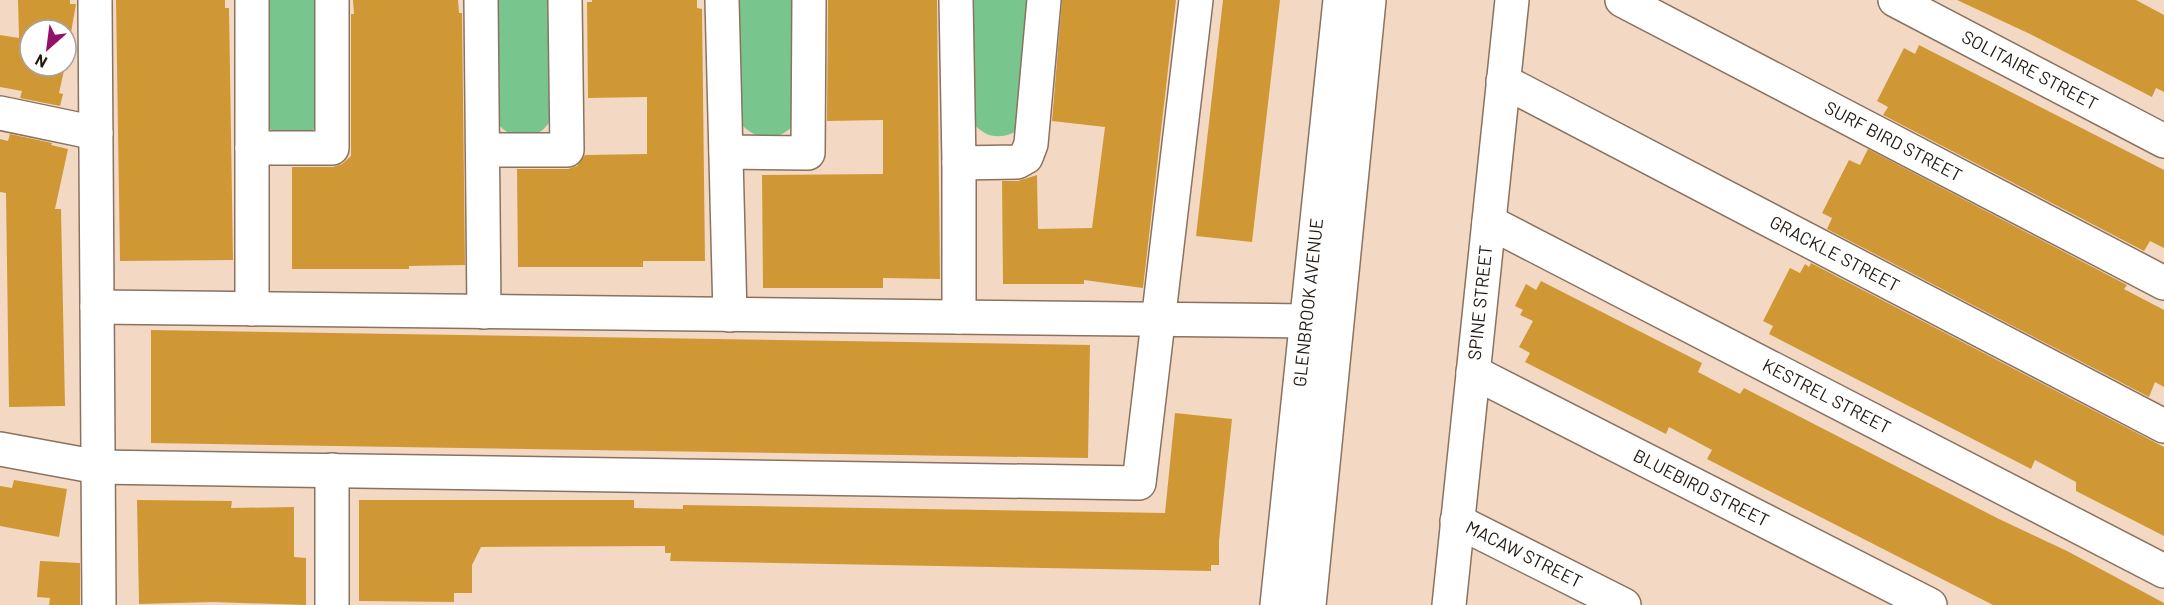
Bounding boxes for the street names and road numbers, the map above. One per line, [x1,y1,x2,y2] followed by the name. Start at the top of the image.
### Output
[1958,25,2102,114] street label: SOLITAIRE STREET
[1821,96,1966,186] street label: SURF BIRD STREET
[1766,210,1904,296] street label: GRACKLE STREET
[1288,217,1327,388] street label: GLENBROOK AVENUE
[1463,244,1496,361] street label: SPINE STREET
[1759,353,1895,438] street label: KESTREL STREET
[1630,444,1773,531] street label: BLUEBIRD STREET
[1463,515,1586,592] street label: MACAW STREET

